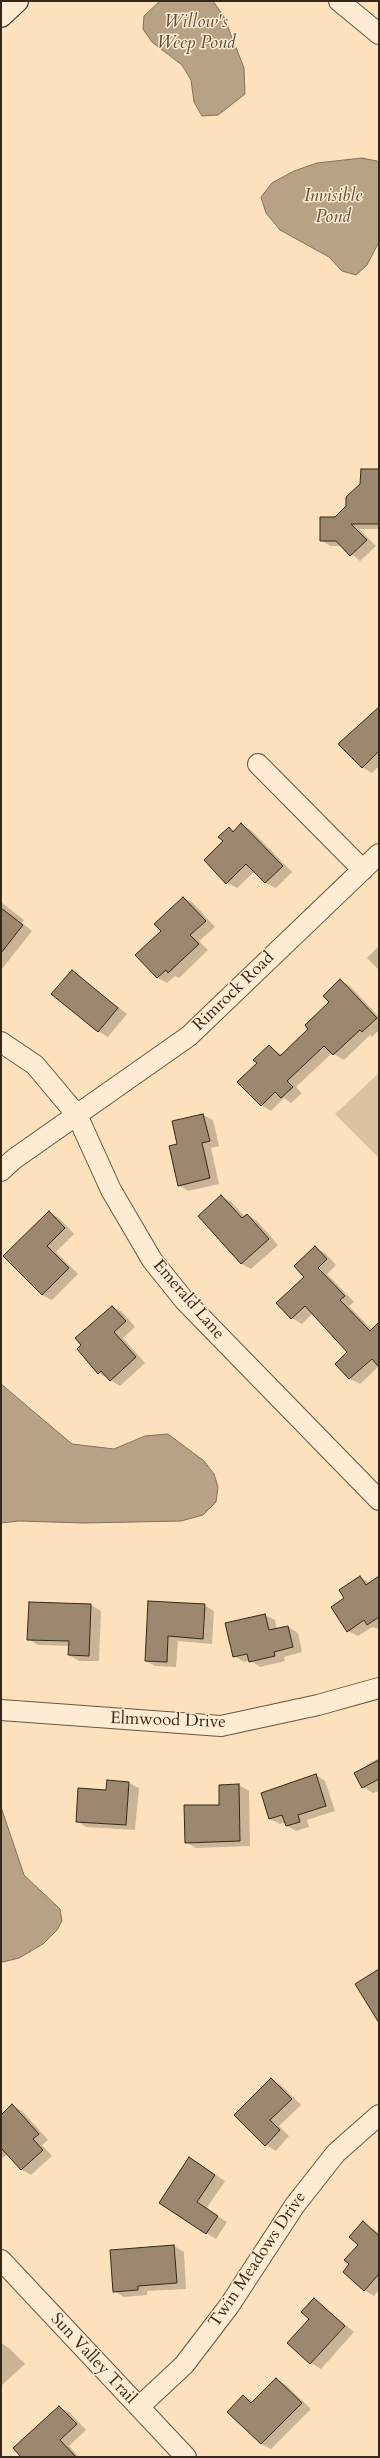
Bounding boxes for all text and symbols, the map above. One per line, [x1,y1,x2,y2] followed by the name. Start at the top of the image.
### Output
[157,12,235,54] water label: Willow's Weep Pond
[304,186,362,228] water label: Invisible Pond
[189,948,279,1036] street label: Rimrock Road
[148,1256,228,1344] street label: Emerald Lane
[110,1709,226,1733] street label: Elmwood Drive
[205,2188,311,2332] street label: Twin Meadows Drive
[46,2309,140,2409] street label: Sun Valley Trail

